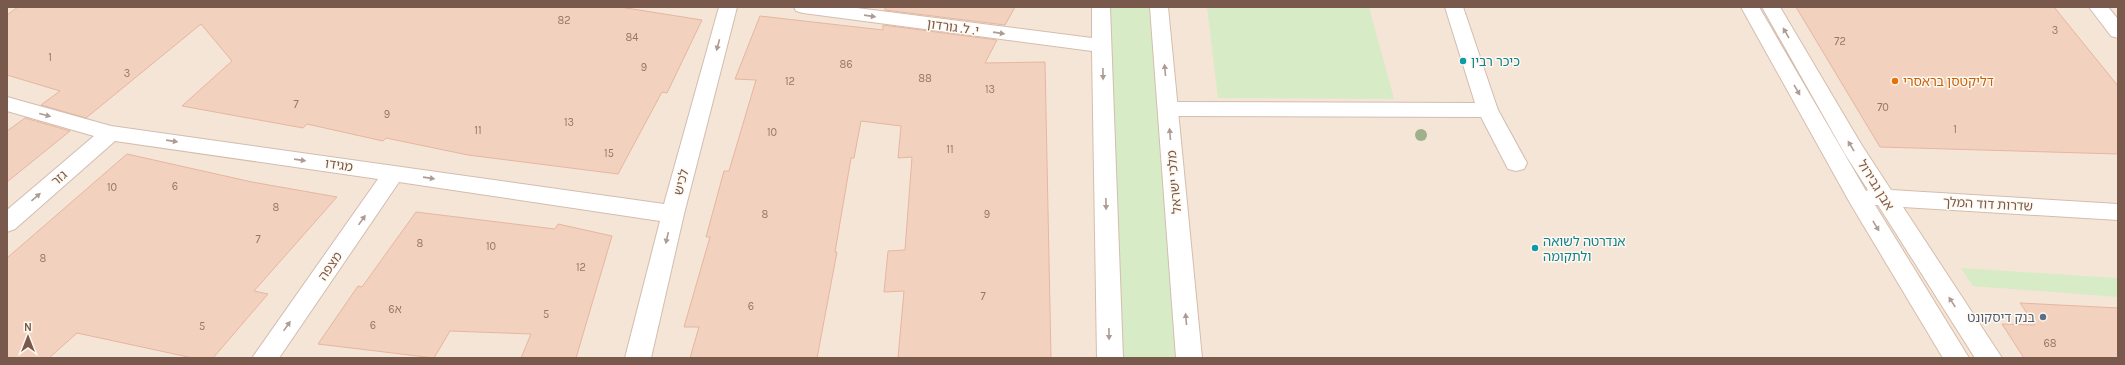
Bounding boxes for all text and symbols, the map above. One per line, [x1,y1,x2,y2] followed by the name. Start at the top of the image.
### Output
[864,13,876,19] one-way arrow
[557,14,571,27] house number: 82
[926,16,980,38] street label: י. ל. גורדון
[2052,24,2058,37] house number: 3
[1782,27,1789,39] one-way arrow
[993,30,1005,36] one-way arrow
[626,31,638,44] house number: 84
[1834,35,1846,48] house number: 72
[715,39,721,51] one-way arrow
[48,51,52,64] house number: 1
[1471,54,1520,69] place label: כיכר רבין
[1458,56,1468,66] marker: כיכר רבין
[839,58,853,71] house number: 86
[641,61,647,74] house number: 9
[1161,64,1168,76] one-way arrow
[124,67,130,80] house number: 3
[1099,68,1106,80] one-way arrow
[918,72,932,85] house number: 88
[1903,74,1994,89] place label: דליקטסן בראסרי
[785,75,795,88] house number: 12
[1890,76,1900,86] marker: דליקטסן בראסרי
[985,83,995,96] house number: 13
[1794,84,1801,95] one-way arrow
[293,98,299,111] house number: 7
[1877,101,1889,114] house number: 70
[384,108,390,121] house number: 9
[38,112,51,118] one-way arrow
[564,116,574,129] house number: 13
[1953,123,1957,136] house number: 1
[474,124,482,137] house number: 11
[767,126,777,139] house number: 10
[1167,128,1174,140] one-way arrow
[166,138,178,144] one-way arrow
[1848,140,1855,152] one-way arrow
[946,143,954,156] house number: 11
[604,147,614,160] house number: 15
[1164,149,1184,214] street label: מלכי ישראל
[324,156,354,174] street label: מגידו
[294,157,306,163] one-way arrow
[1855,157,1897,213] street label: אבן גבירול
[48,167,70,189] street label: גזר
[670,167,692,197] street label: לכיש
[423,175,435,181] one-way arrow
[172,180,178,193] house number: 6
[107,181,117,194] house number: 10
[31,193,42,202] one-way arrow
[1943,194,2033,214] street label: שדרות דוד המלך
[1103,198,1109,211] one-way arrow
[273,201,280,214] house number: 8
[762,208,769,221] house number: 8
[984,208,990,221] house number: 9
[358,214,366,225] one-way arrow
[1872,221,1880,231] one-way arrow
[664,232,670,244] one-way arrow
[255,233,261,246] house number: 7
[1543,234,1626,264] place label: אנדרטה לשואה ולתקומה
[417,237,424,250] house number: 8
[486,240,496,253] house number: 10
[1530,243,1540,253] marker: אנדרטה לשואה ולתקומה
[315,248,345,283] street label: מצפה
[40,252,47,265] house number: 8
[576,261,586,274] house number: 12
[980,290,986,303] house number: 7
[1948,297,1956,307] one-way arrow
[748,300,754,313] house number: 6
[388,303,402,316] house number: 6א
[543,308,549,321] house number: 5
[1967,310,2035,325] place label: בנק דיסקונט
[2038,312,2048,322] marker: בנק דיסקונט
[1183,313,1189,325] one-way arrow
[8,317,48,357] north arrow
[370,319,376,332] house number: 6
[199,320,205,333] house number: 5
[24,321,32,334] text: N
[283,321,291,331] one-way arrow
[1106,328,1112,341] one-way arrow
[2043,337,2057,350] house number: 68

